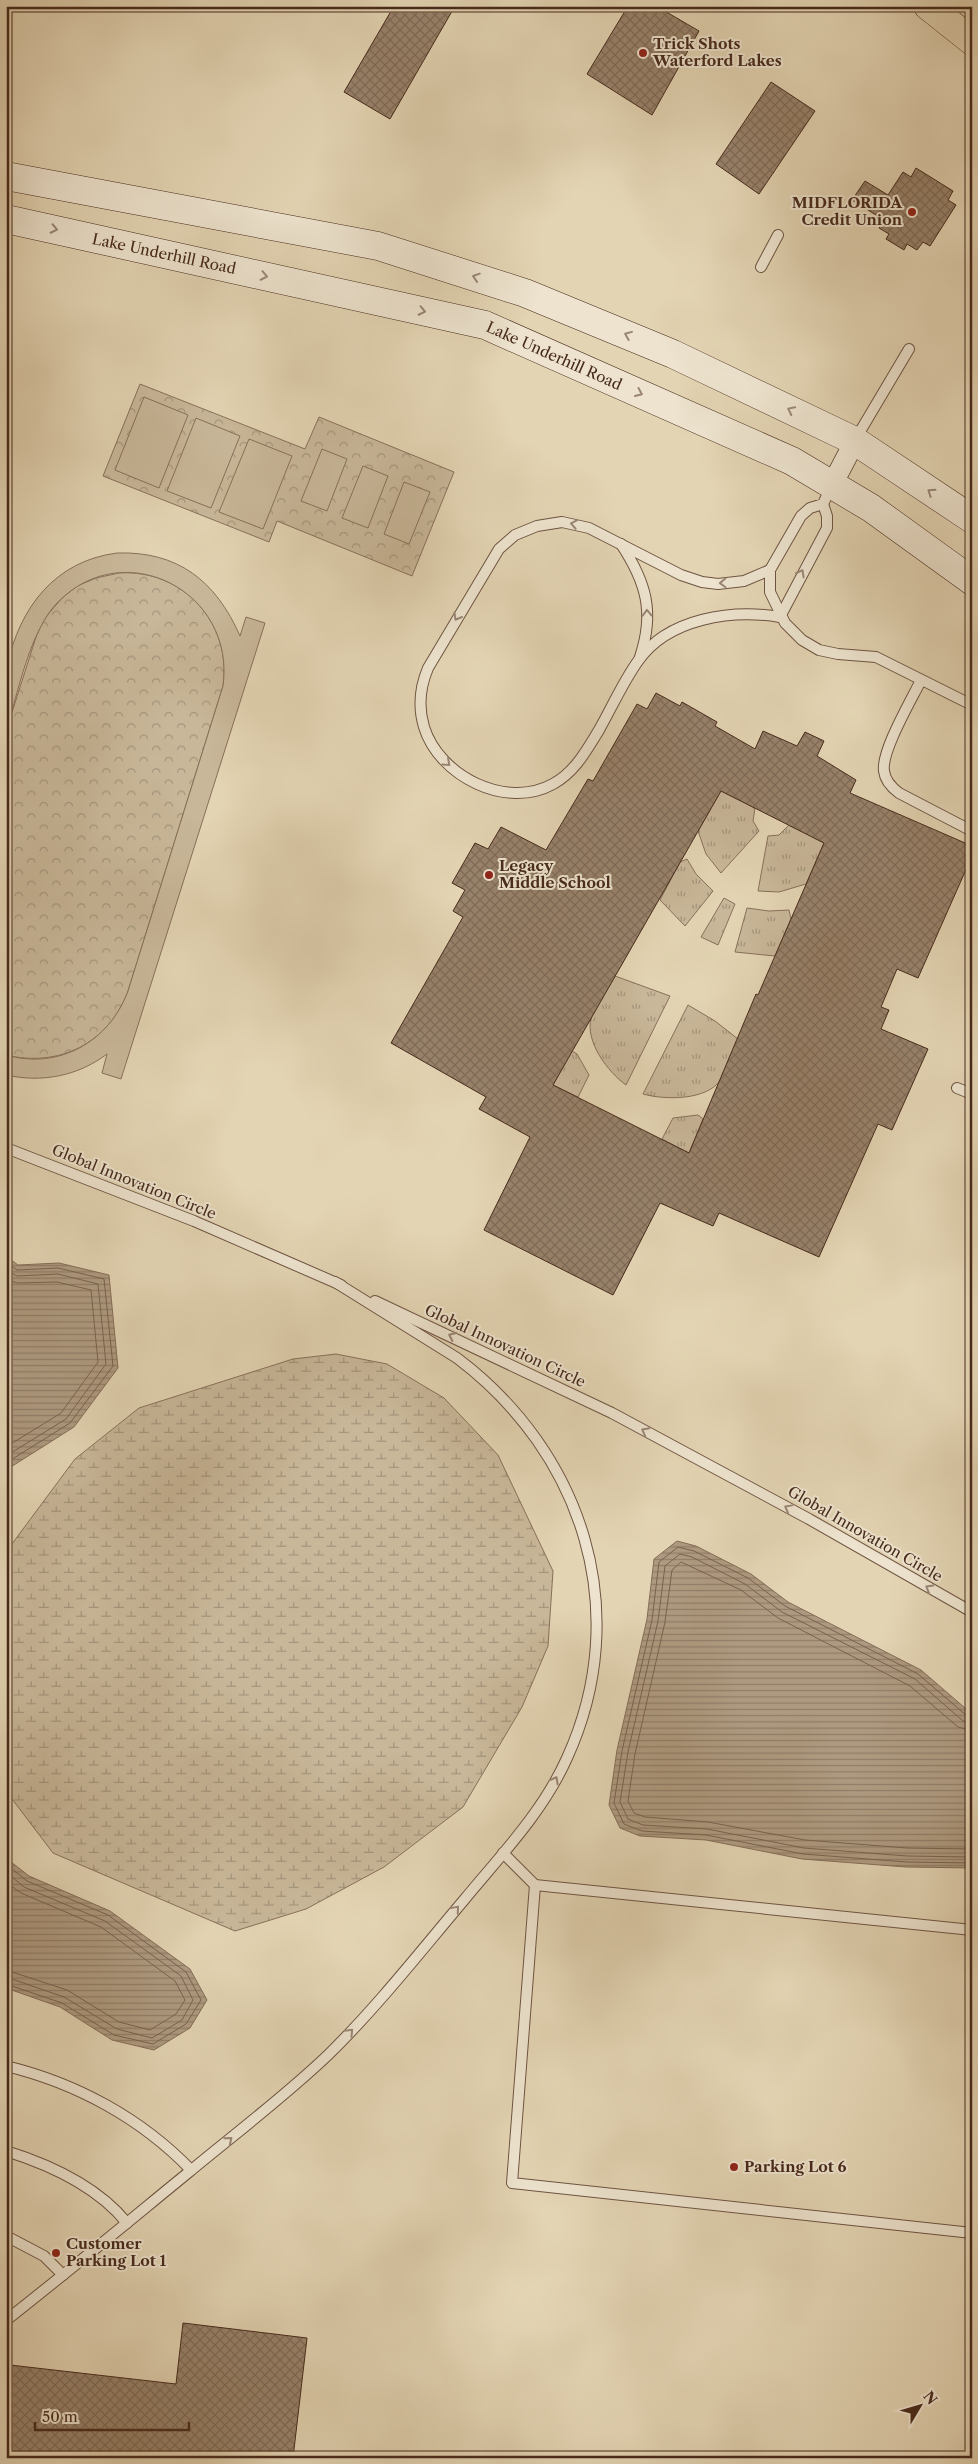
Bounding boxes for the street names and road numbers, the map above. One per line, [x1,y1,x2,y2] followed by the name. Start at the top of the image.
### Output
[90,229,238,278] street label: Lake Underhill Road
[483,317,625,394] street label: Lake Underhill Road
[49,1140,219,1223] street label: Global Innovation Circle
[422,1300,589,1391] street label: Global Innovation Circle
[785,1481,946,1586] street label: Global Innovation Circle

